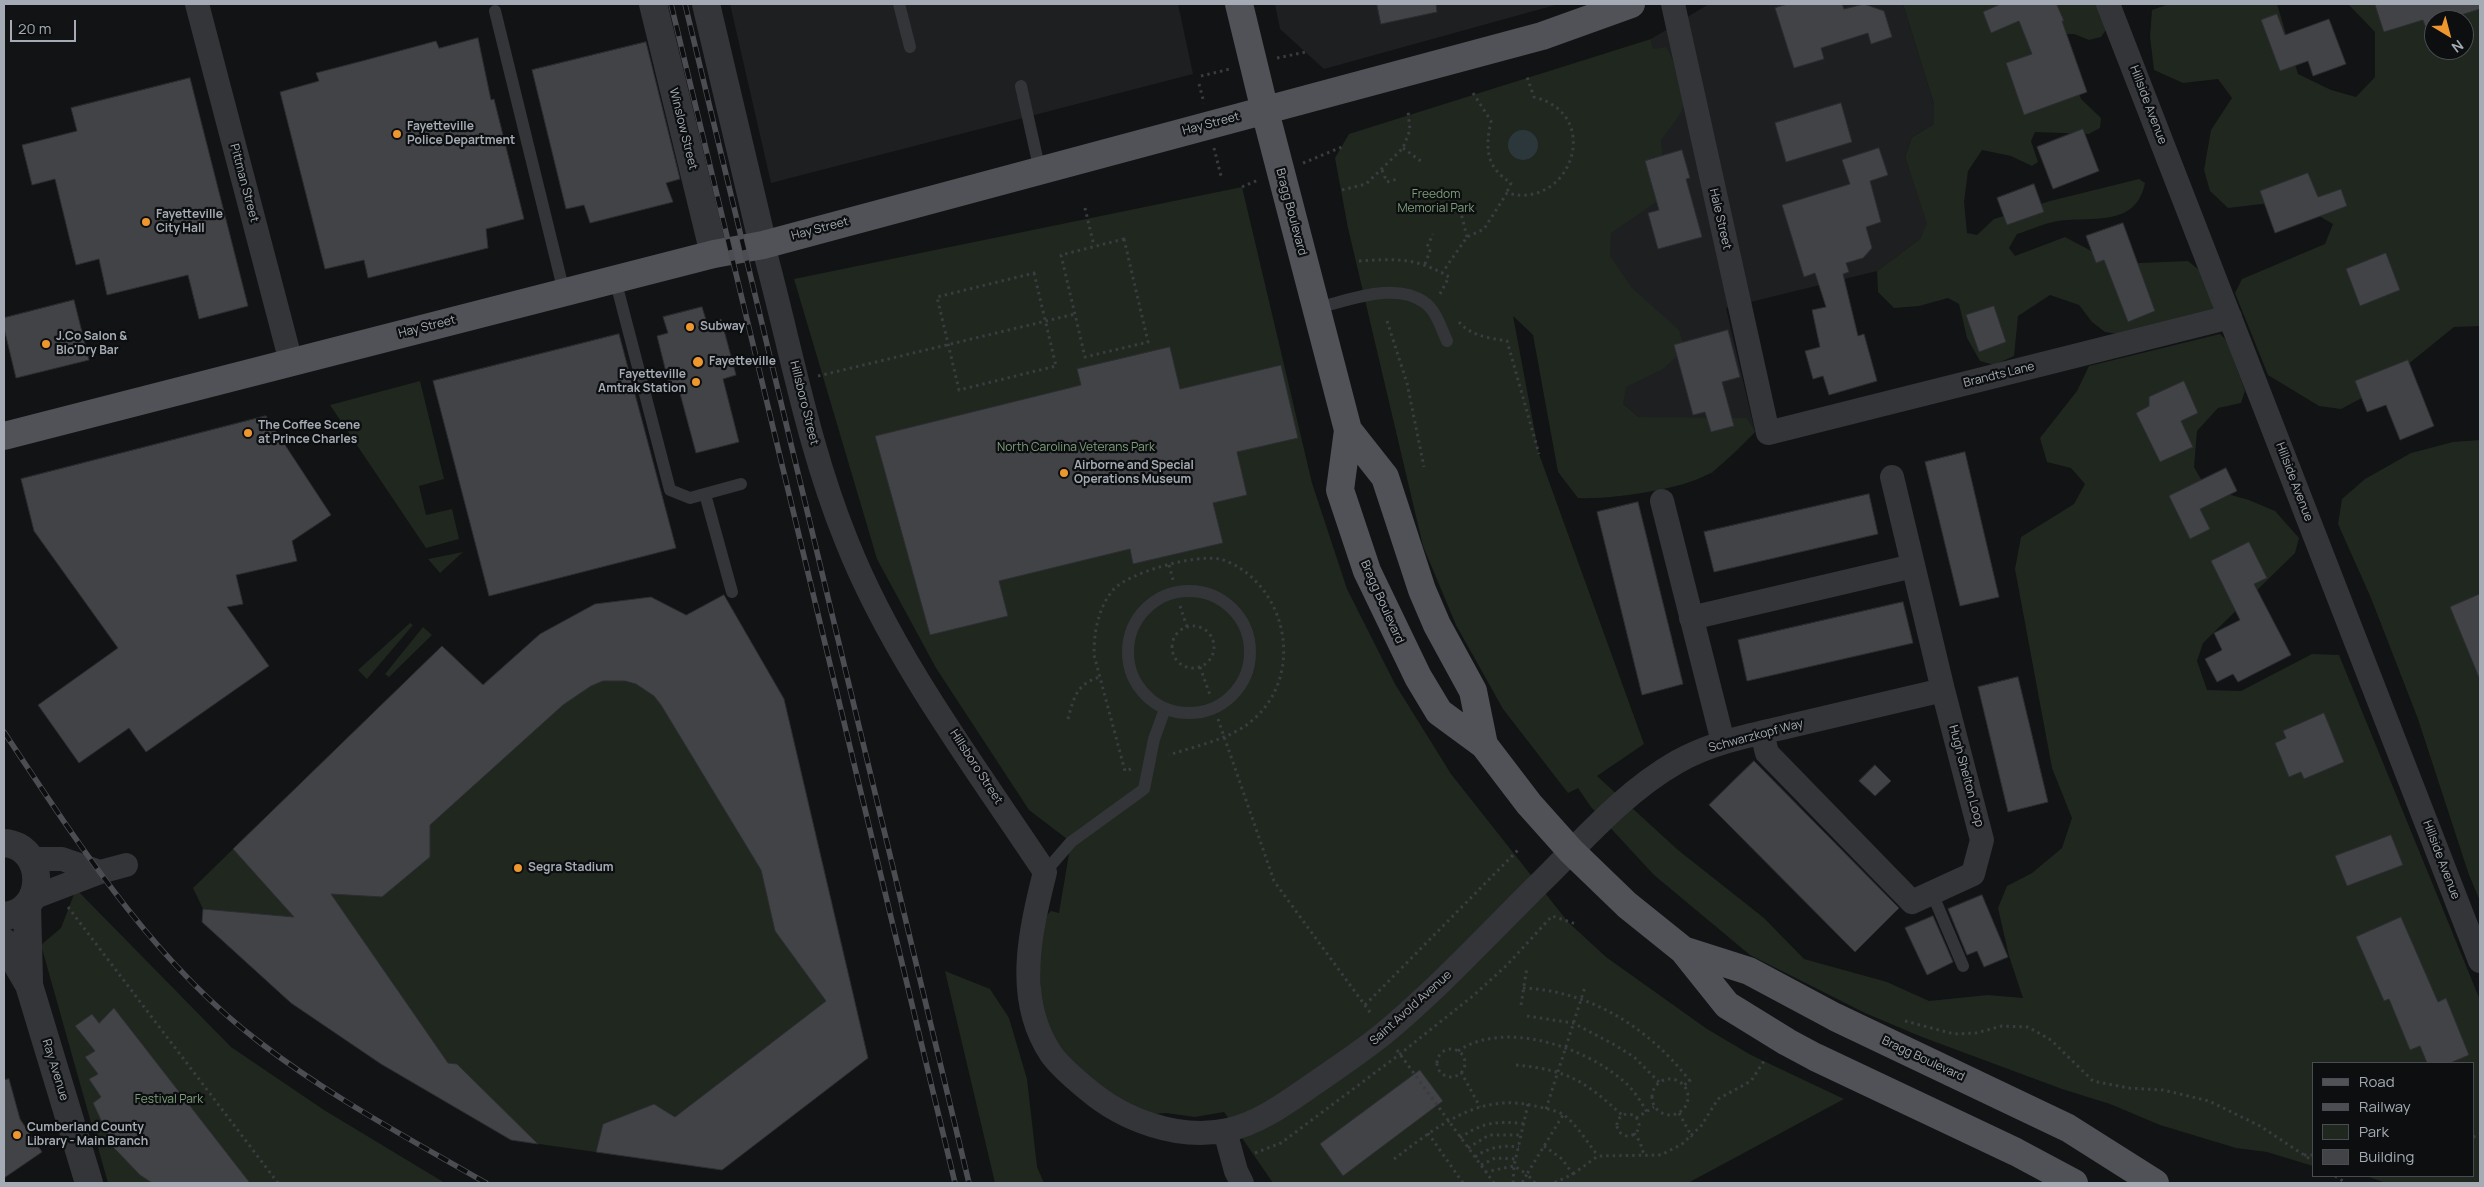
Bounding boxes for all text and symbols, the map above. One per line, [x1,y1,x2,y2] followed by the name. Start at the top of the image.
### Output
[12,10,79,42] scale bar
[2424,10,2474,60] north arrow
[18,18,51,39] text: 20 m
[2448,36,2467,57] text: N
[2126,64,2170,146] street label: Hillside Avenue
[666,87,700,171] street label: Winslow Street
[1181,109,1241,139] street label: Hay Street
[407,120,515,148] place label: Fayetteville Police Department
[391,128,403,140] marker: Fayetteville Police Department
[227,142,261,224] street label: Pittman Street
[1272,167,1310,257] street label: Bragg Boulevard
[1706,187,1734,251] street label: Hale Street
[1397,188,1475,216] park label: Freedom Memorial Park
[156,208,223,236] place label: Fayetteville City Hall
[790,214,850,244] street label: Hay Street
[140,216,152,228] marker: Fayetteville City Hall
[397,313,457,341] street label: Hay Street
[700,320,745,334] place label: Subway
[684,321,696,333] marker: Subway
[56,330,127,358] place label: J.Co Salon & Blo'Dry Bar
[40,338,52,350] marker: J.Co Salon & Blo'Dry Bar
[691,355,705,369] marker: Fayetteville
[709,355,776,369] place label: Fayetteville
[1962,359,2036,391] street label: Brandts Lane
[787,360,821,446] street label: Hillsboro Street
[598,368,686,396] place label: Fayetteville Amtrak Station
[690,376,702,388] marker: Fayetteville Amtrak Station
[258,419,360,447] place label: The Coffee Scene at Prince Charles
[242,427,254,439] marker: The Coffee Scene at Prince Charles
[997,441,1155,455] park label: North Carolina Veterans Park
[2272,441,2316,523] street label: Hillside Avenue
[1074,459,1194,487] place label: Airborne and Special Operations Museum
[1058,467,1070,479] marker: Airborne and Special Operations Museum
[1357,558,1407,646] street label: Bragg Boulevard
[1707,716,1805,756] street label: Schwarzkopf Way
[1945,723,1987,829] street label: Hugh Shelton Loop
[947,727,1005,807] street label: Hillsboro Street
[2419,819,2463,901] street label: Hillside Avenue
[528,861,614,875] place label: Segra Stadium
[512,862,524,874] marker: Segra Stadium
[1367,968,1455,1048] street label: Saint Avold Avenue
[1879,1034,1967,1084] street label: Bragg Boulevard
[39,1037,71,1103] street label: Ray Avenue
[2312,1062,2474,1177] legend
[2359,1071,2395,1092] text: Road
[135,1093,203,1107] park label: Festival Park
[2359,1096,2411,1117] text: Railway
[27,1121,148,1149] place label: Cumberland County Library - Main Branch
[2359,1121,2389,1142] text: Park
[11,1129,23,1141] marker: Cumberland County Library - Main Branch
[2359,1146,2414,1167] text: Building

